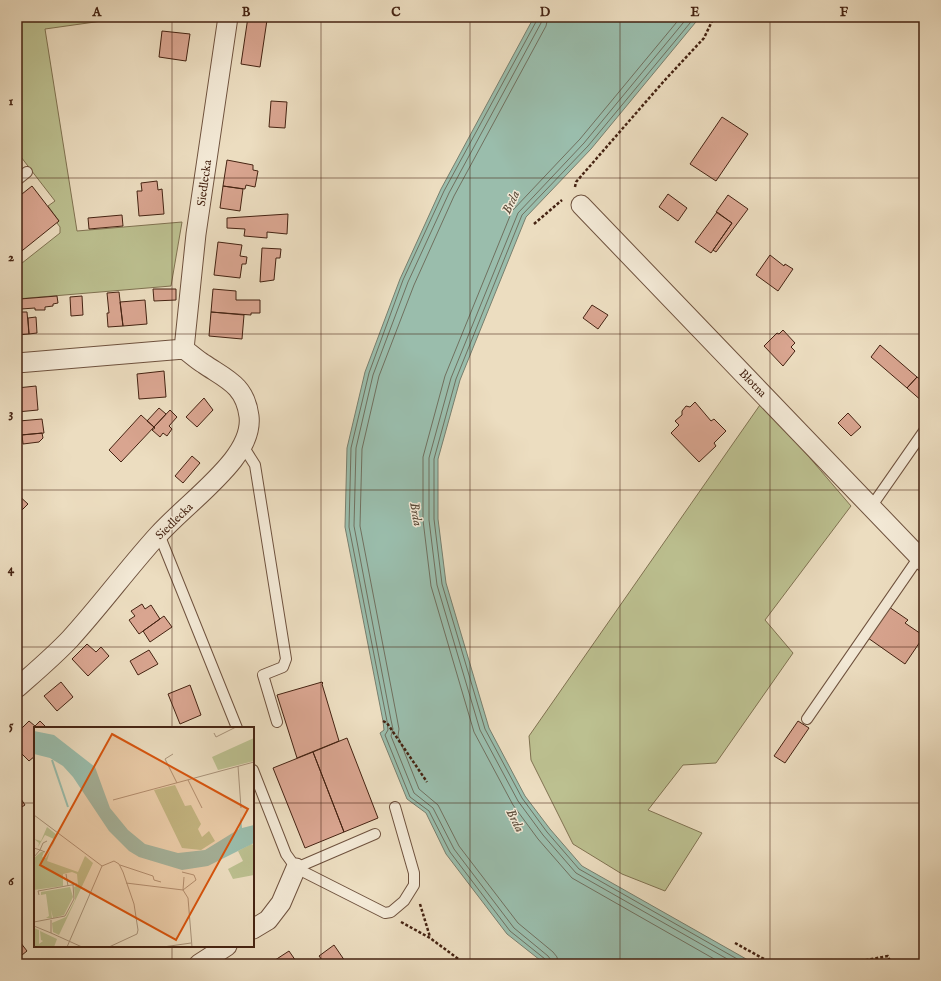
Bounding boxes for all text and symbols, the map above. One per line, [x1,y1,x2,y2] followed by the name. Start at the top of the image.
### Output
[92,4,103,21] text: A
[242,4,251,21] text: B
[391,4,401,21] text: C
[540,4,551,21] text: D
[690,4,700,21] text: E
[840,4,849,21] text: F
[9,93,14,110] text: 1
[194,158,215,207] street label: Siedlecka
[499,188,524,217] water label: Brda
[8,249,14,266] text: 2
[736,366,770,401] street label: Błotna
[9,405,14,422] text: 3
[152,499,197,543] street label: Siedlecka
[405,501,426,528] water label: Brda
[8,561,15,578] text: 4
[9,717,14,734] text: 5
[34,727,254,947] inset map
[502,806,528,836] water label: Brda
[8,873,14,890] text: 6

